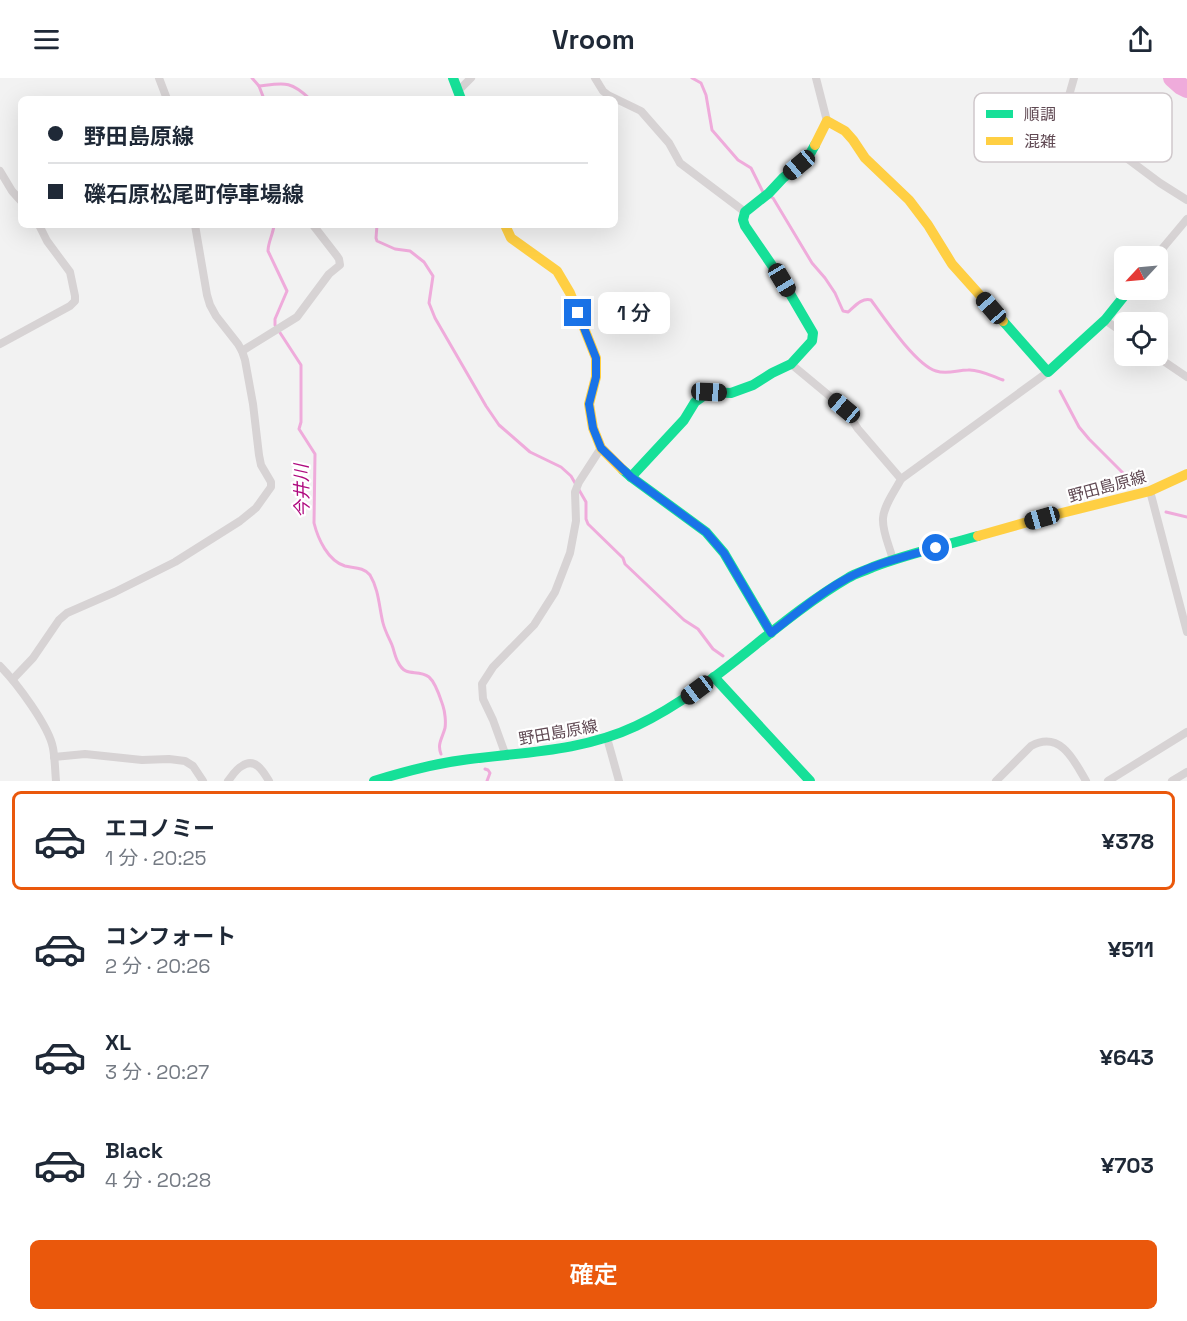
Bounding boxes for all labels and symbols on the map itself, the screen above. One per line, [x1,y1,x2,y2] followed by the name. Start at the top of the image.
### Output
[974,93,1172,162] legend
[1024,104,1056,125] text: 順調
[1024,131,1056,152] text: 混雑
[779,147,819,183] car
[1114,246,1168,300] north arrow
[765,260,799,300] car
[972,289,1010,327] car
[599,292,671,334] callout: 1 分
[564,299,591,326] route end
[691,382,727,402] car
[824,390,864,426] car
[289,462,313,518] water label: 今井川
[1066,466,1148,507] street label: 野田島原線
[1022,504,1062,532] car
[922,534,949,561] route start
[677,672,717,708] car
[517,715,599,750] street label: 野田島原線

